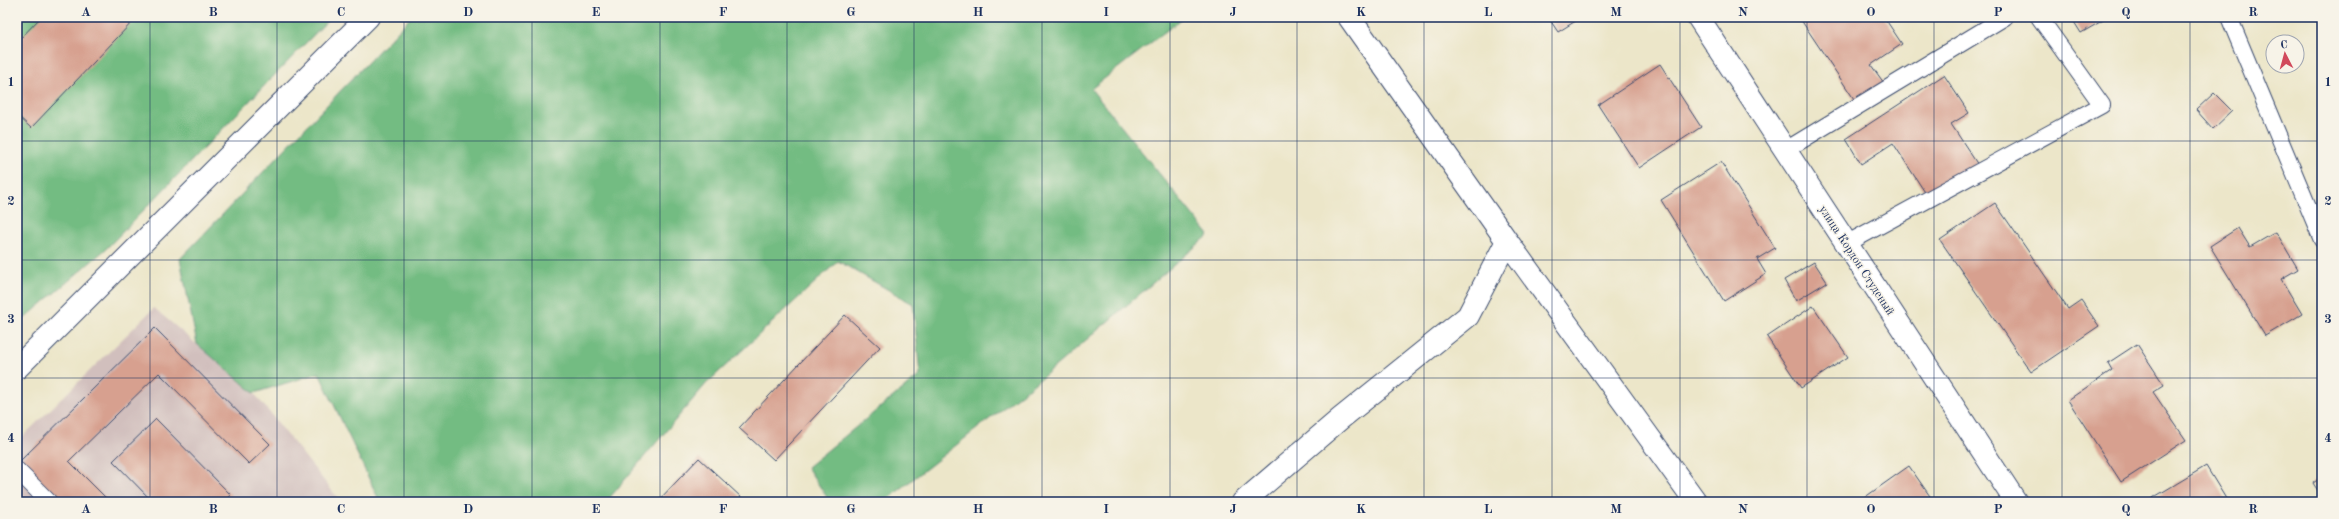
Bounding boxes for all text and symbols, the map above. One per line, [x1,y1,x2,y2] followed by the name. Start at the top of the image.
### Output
[81,6,91,19] text: A
[208,6,218,19] text: B
[337,6,345,19] text: C
[463,6,473,19] text: D
[592,6,601,19] text: E
[719,6,728,19] text: F
[846,6,856,19] text: G
[973,6,984,19] text: H
[1103,6,1109,19] text: I
[1229,6,1237,19] text: J
[1356,6,1366,19] text: K
[1484,6,1493,19] text: L
[1610,6,1622,19] text: M
[1738,6,1748,19] text: N
[1866,6,1876,19] text: O
[1993,6,2003,19] text: P
[2121,6,2131,19] text: Q
[2248,6,2258,19] text: R
[2265,34,2305,74] north arrow
[2280,40,2288,51] text: С
[7,76,15,89] text: 1
[2324,76,2332,89] text: 1
[7,195,15,208] text: 2
[2324,195,2332,208] text: 2
[1816,203,1896,318] street label: улица Кордон Студеный
[7,313,15,326] text: 3
[2324,313,2332,326] text: 3
[7,432,15,445] text: 4
[2324,432,2332,445] text: 4
[81,503,91,516] text: A
[208,503,218,516] text: B
[337,503,345,516] text: C
[463,503,473,516] text: D
[592,503,601,516] text: E
[719,503,728,516] text: F
[846,503,856,516] text: G
[973,503,984,516] text: H
[1103,503,1109,516] text: I
[1229,503,1237,516] text: J
[1356,503,1366,516] text: K
[1484,503,1493,516] text: L
[1610,503,1622,516] text: M
[1738,503,1748,516] text: N
[1866,503,1876,516] text: O
[1993,503,2003,516] text: P
[2121,503,2131,516] text: Q
[2248,503,2258,516] text: R

